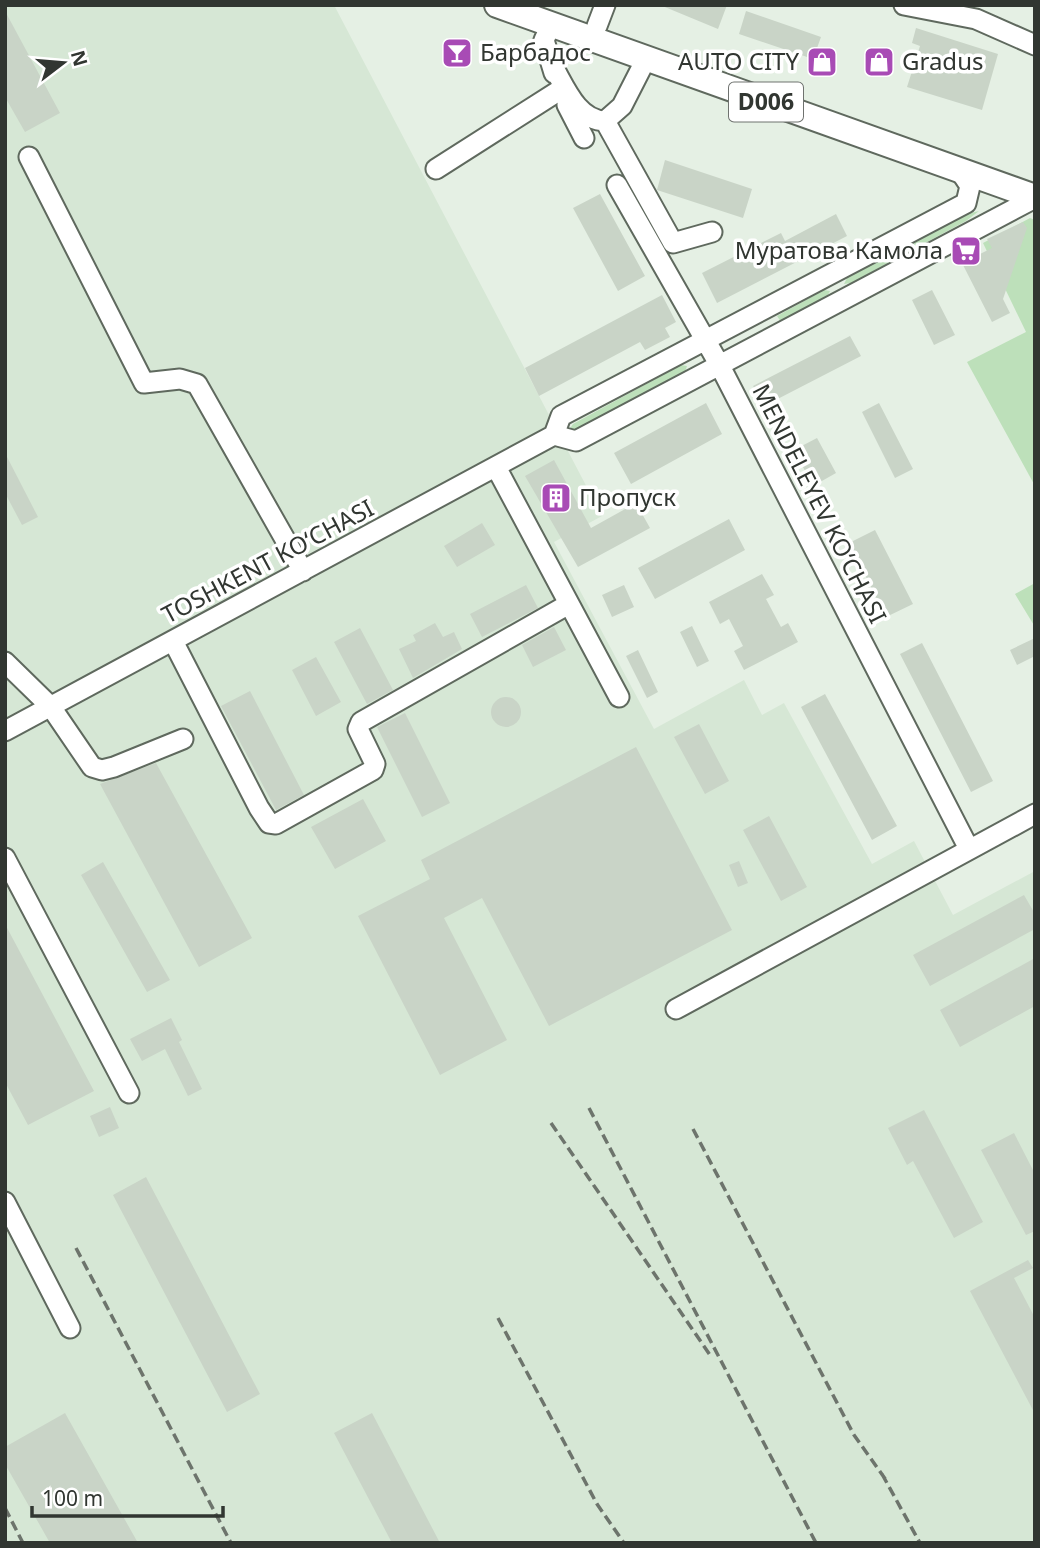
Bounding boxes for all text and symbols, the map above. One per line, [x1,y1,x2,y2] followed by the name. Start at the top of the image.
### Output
[28,28,98,98] north arrow
[480,35,591,68] place label: Барбадос
[440,36,474,70] bar icon: Барбадос
[678,44,799,77] place label: AUTO CITY
[902,44,983,77] place label: Gradus
[805,45,839,79] shop icon: AUTO CITY
[862,45,896,79] shop icon: Gradus
[65,47,94,69] text: N
[729,82,803,122] road number: D006
[735,233,943,266] place label: Муратова Камола
[949,234,983,268] supermarket icon: Муратова Камола
[746,378,895,629] street label: MENDELEYEV KO‘CHASI
[579,480,676,513] place label: Пропуск
[539,481,573,515] building icon: Пропуск
[156,491,379,631] street label: TOSHKENT KO‘CHASI
[32,1474,222,1518] scale bar
[42,1484,103,1512] text: 100 m

